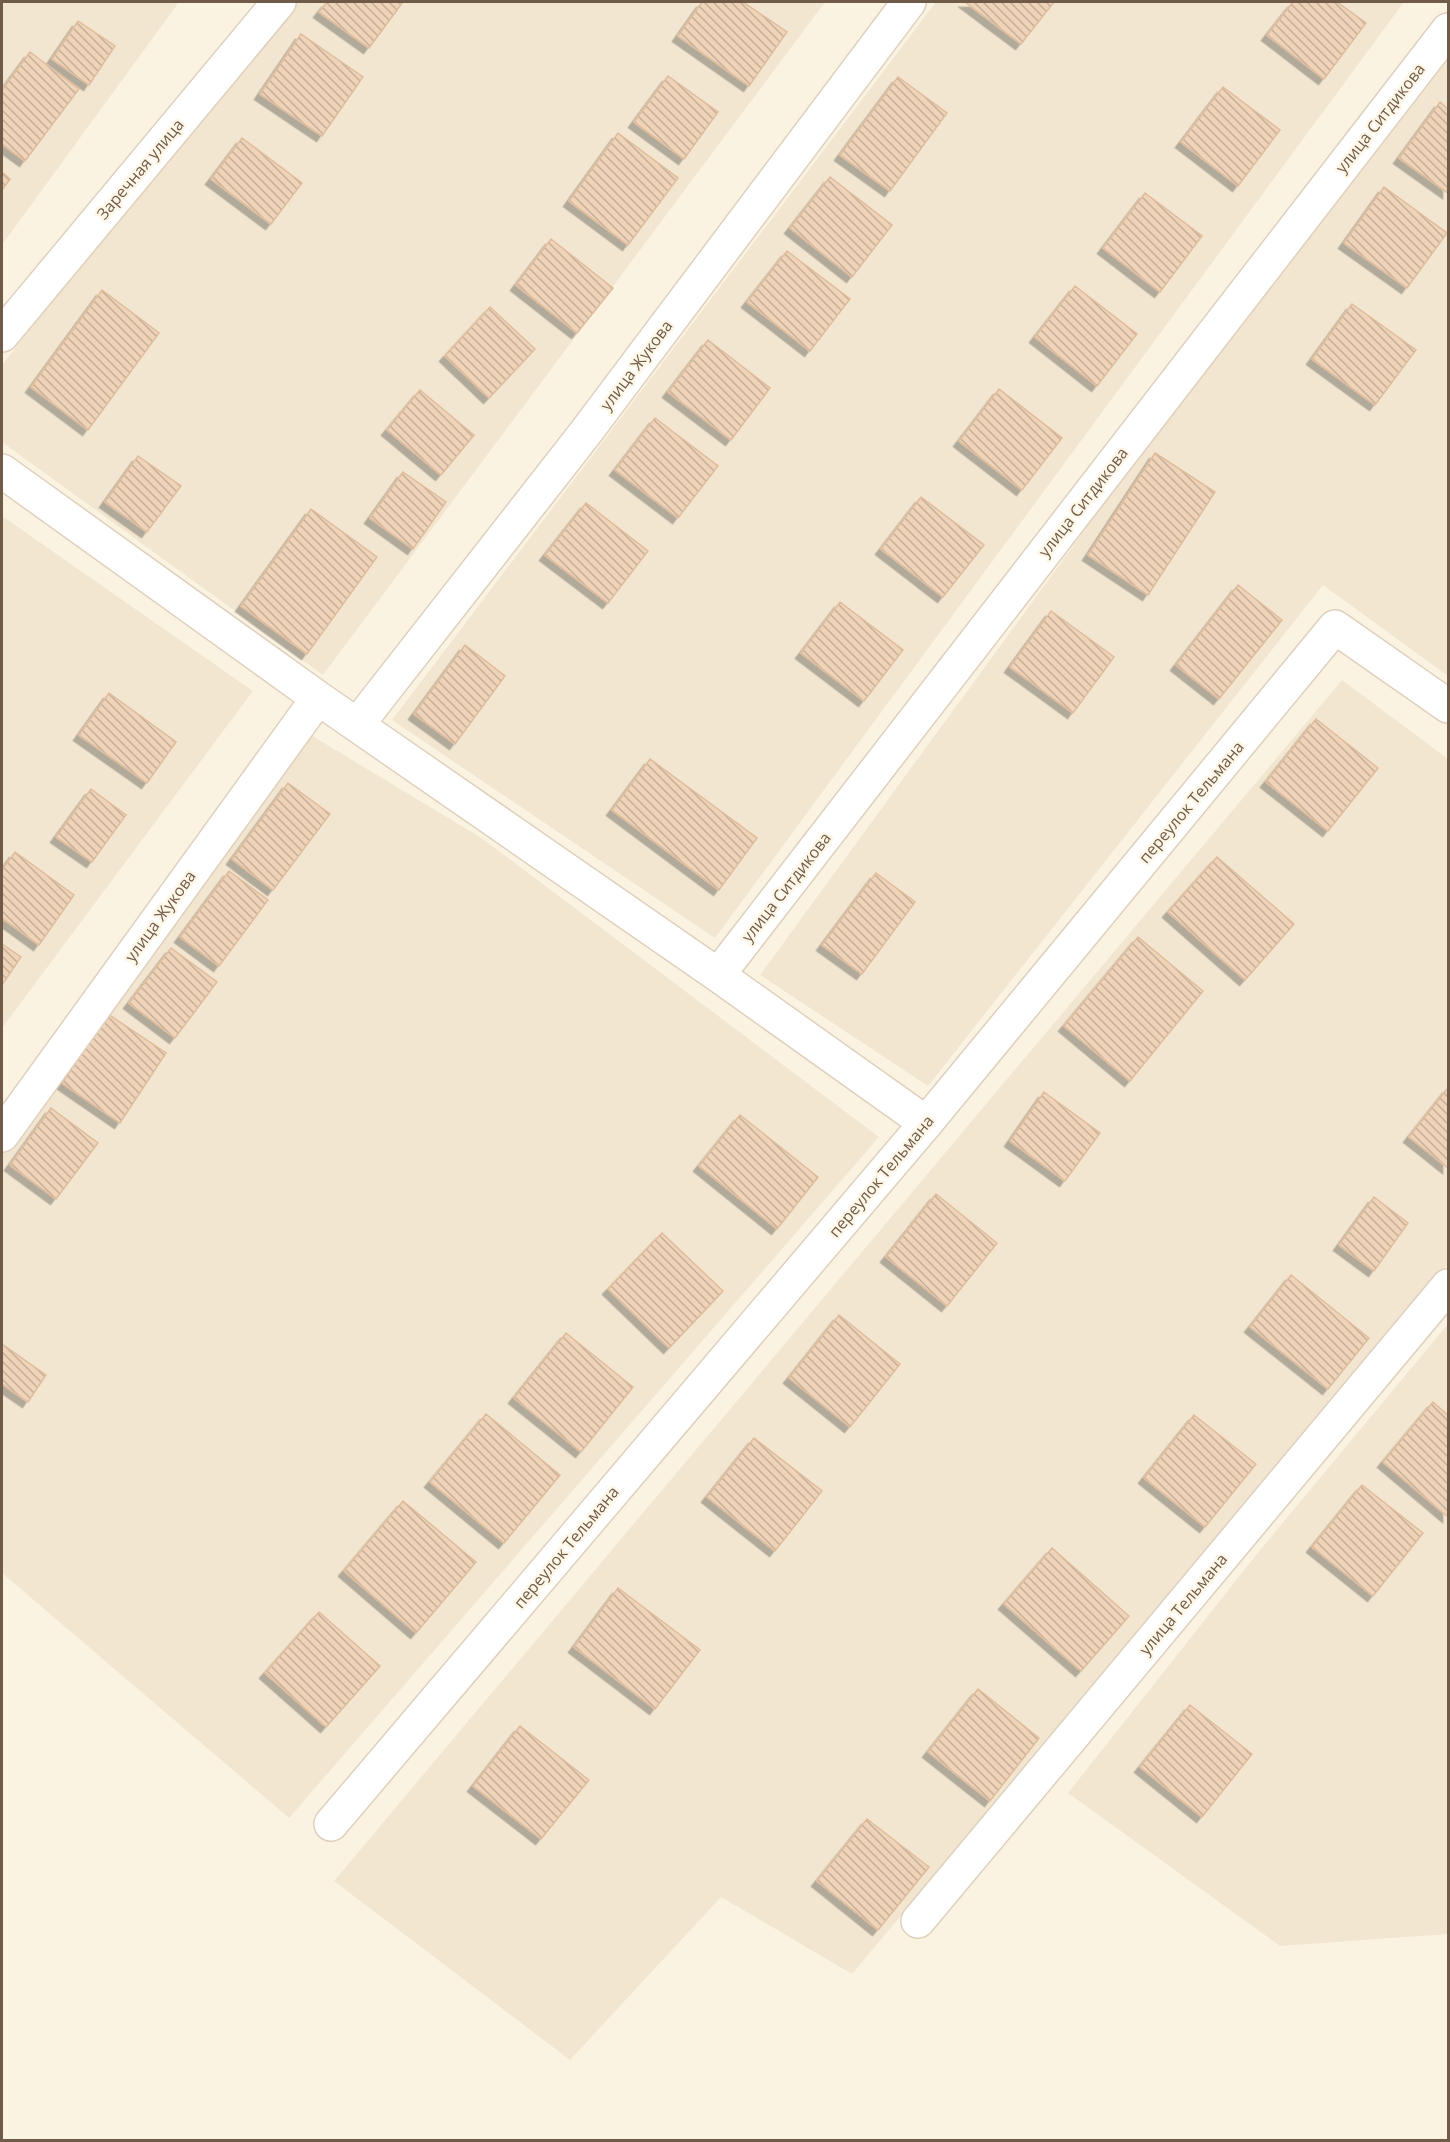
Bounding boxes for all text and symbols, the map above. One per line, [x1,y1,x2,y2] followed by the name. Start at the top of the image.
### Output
[1330,59,1430,177] street label: улица Ситдикова
[91,114,189,224] street label: Заречная улица
[595,315,677,415] street label: улица Жукова
[1033,443,1133,561] street label: улица Ситдикова
[1133,736,1249,868] street label: переулок Тельмана
[736,828,836,946] street label: улица Ситдикова
[119,866,201,966] street label: улица Жукова
[823,1110,939,1242] street label: переулок Тельмана
[508,1481,624,1613] street label: переулок Тельмана
[1134,1549,1232,1659] street label: улица Тельмана

